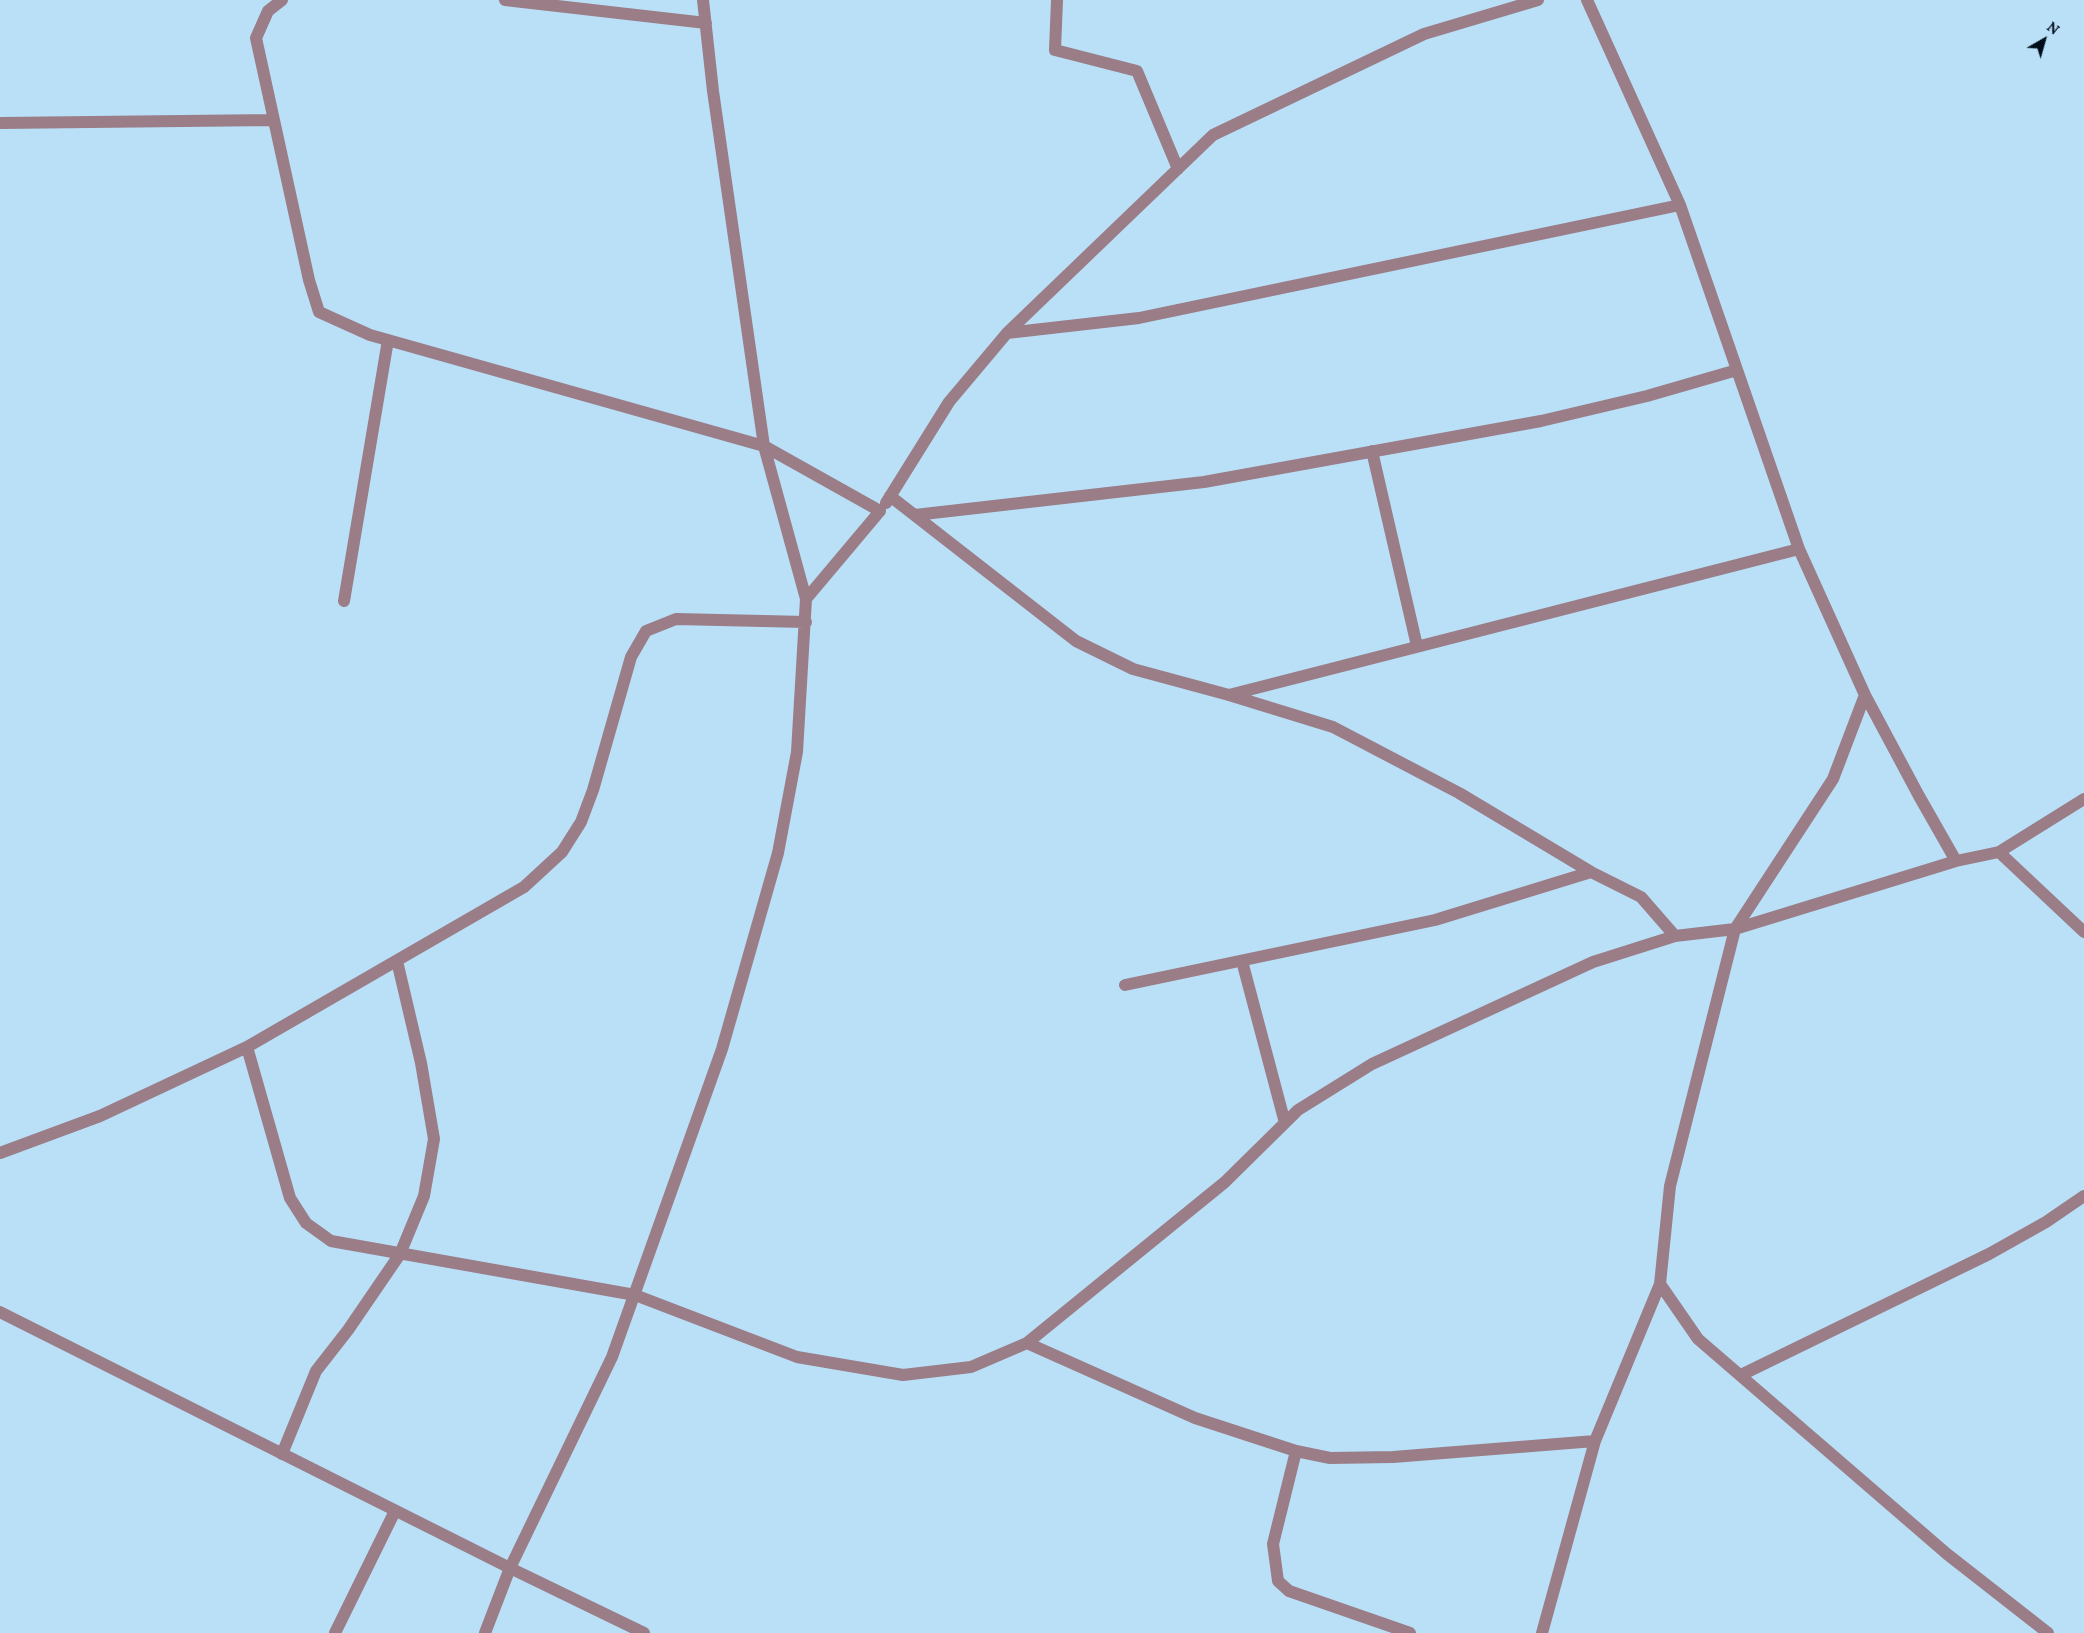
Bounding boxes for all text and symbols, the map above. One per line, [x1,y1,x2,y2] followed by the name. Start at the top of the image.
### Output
[2019,15,2069,65] north arrow
[2043,18,2063,39] text: N

